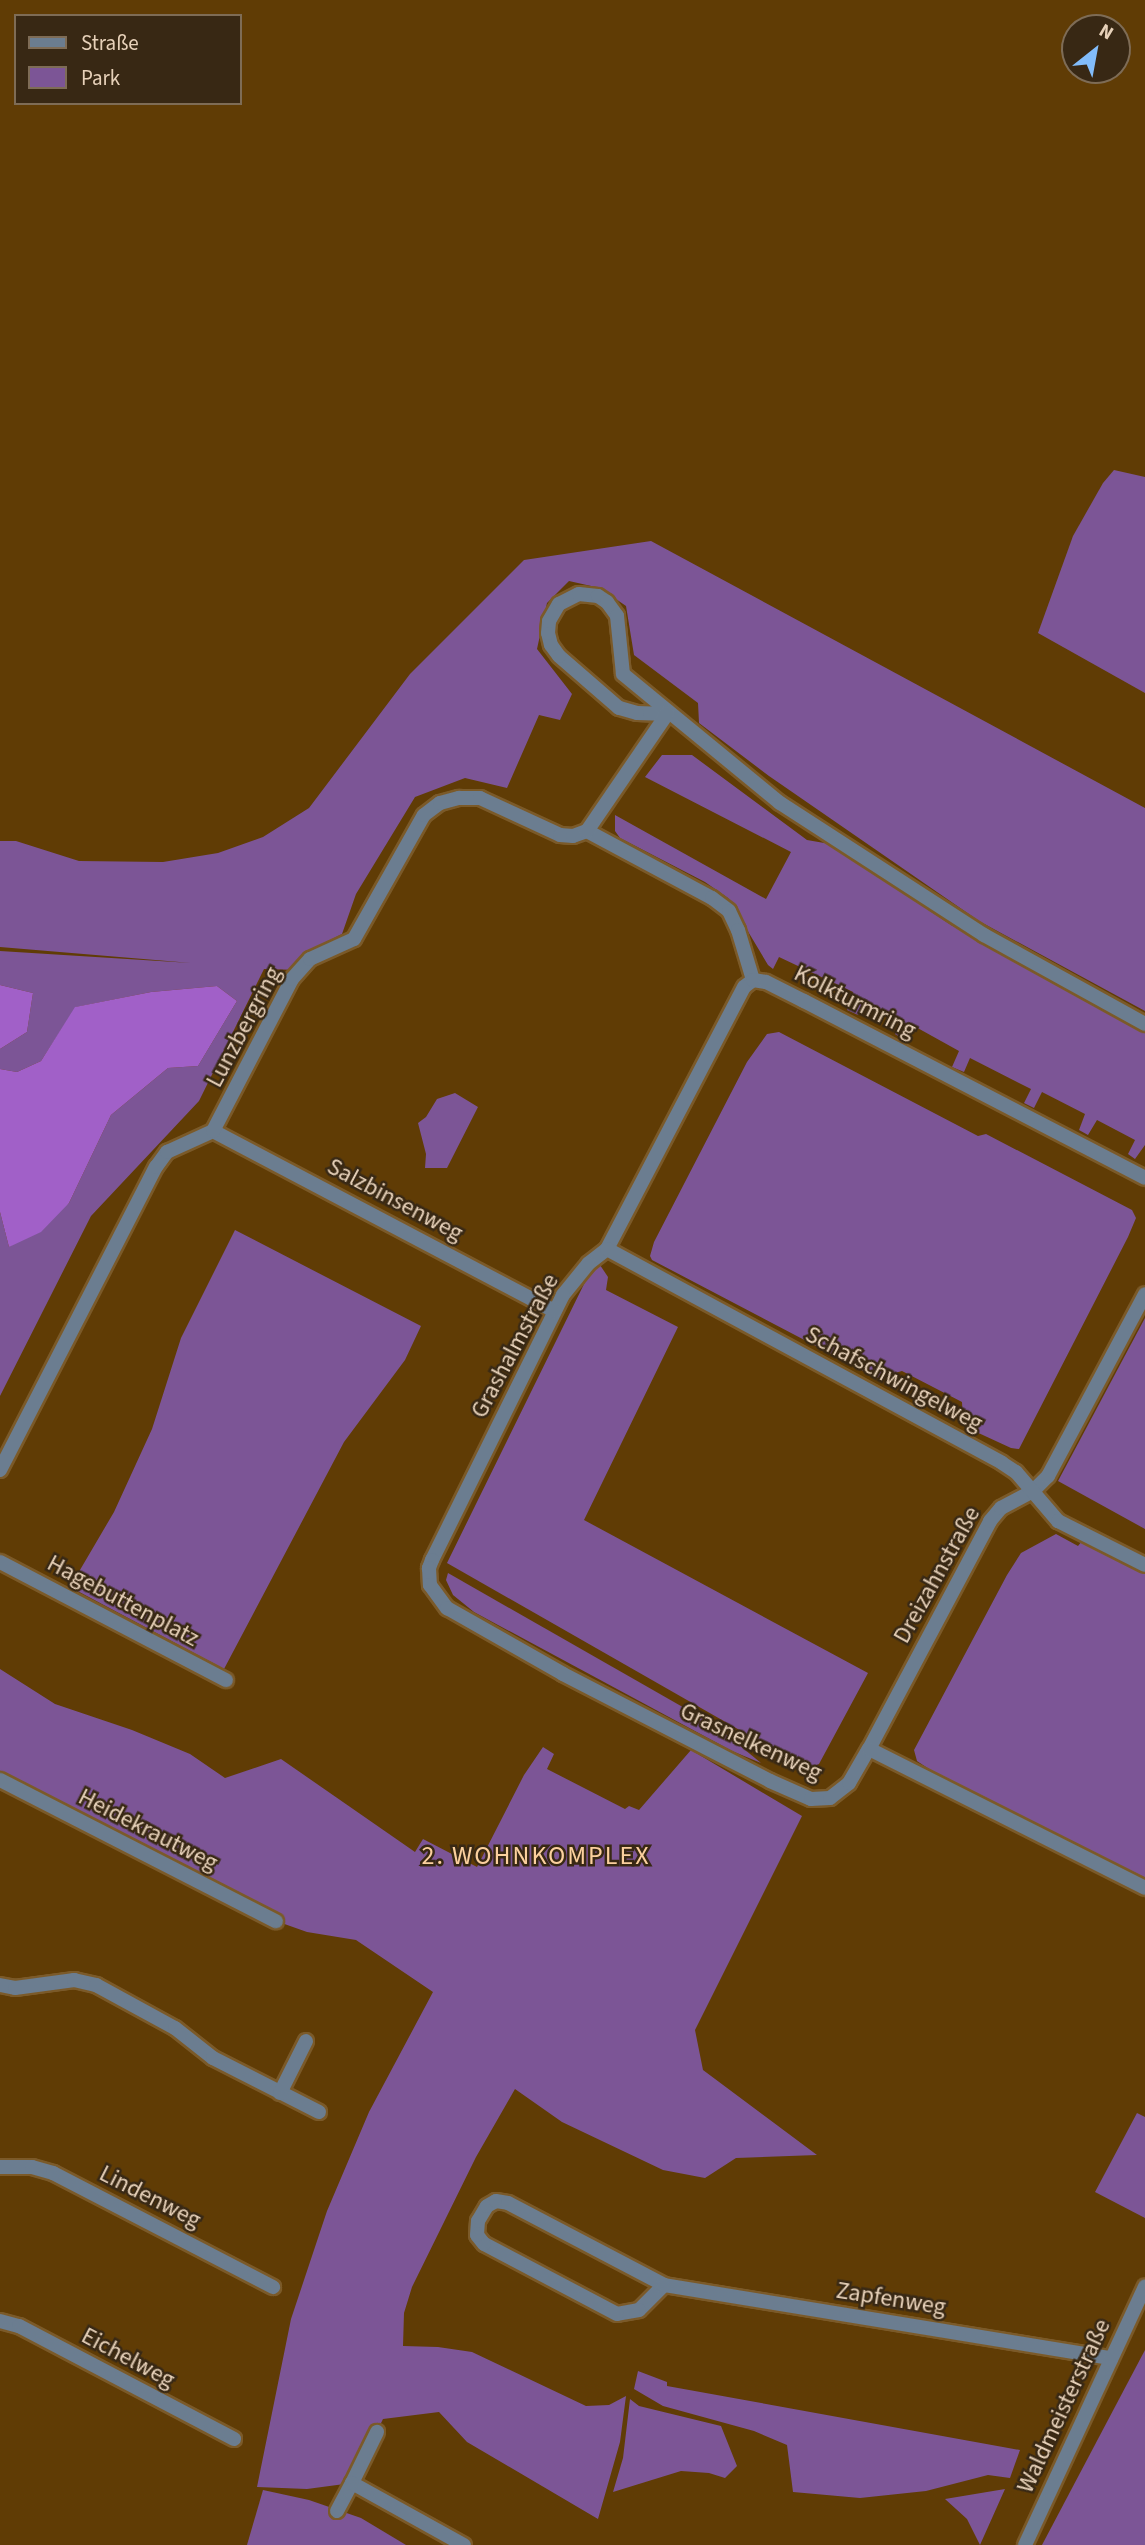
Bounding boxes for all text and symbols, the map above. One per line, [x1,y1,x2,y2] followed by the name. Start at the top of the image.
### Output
[14,14,242,105] legend
[1061,14,1131,84] north arrow
[1094,17,1118,47] text: N
[81,28,139,58] text: Straße
[81,63,120,93] text: Park
[789,959,921,1045] street label: Kolkturmring
[200,962,288,1092] street label: Lunzbergring
[322,1152,468,1248] street label: Salzbinsenweg
[465,1269,565,1423] street label: Grashalmstraße
[800,1320,988,1438] street label: Schafschwingelweg
[888,1502,986,1648] street label: Dreizahnstraße
[42,1549,204,1653] street label: Hagebuttenplatz
[675,1697,827,1787] street label: Grasnelkenweg
[74,1783,222,1877] street label: Heidekrautweg
[423,1840,649,1872] district label: 2. WOHNKOMPLEX
[94,2159,206,2235] street label: Lindenweg
[834,2276,948,2322] street label: Zapfenweg
[1011,2315,1117,2497] street label: Waldmeisterstraße
[76,2321,180,2395] street label: Eichelweg

